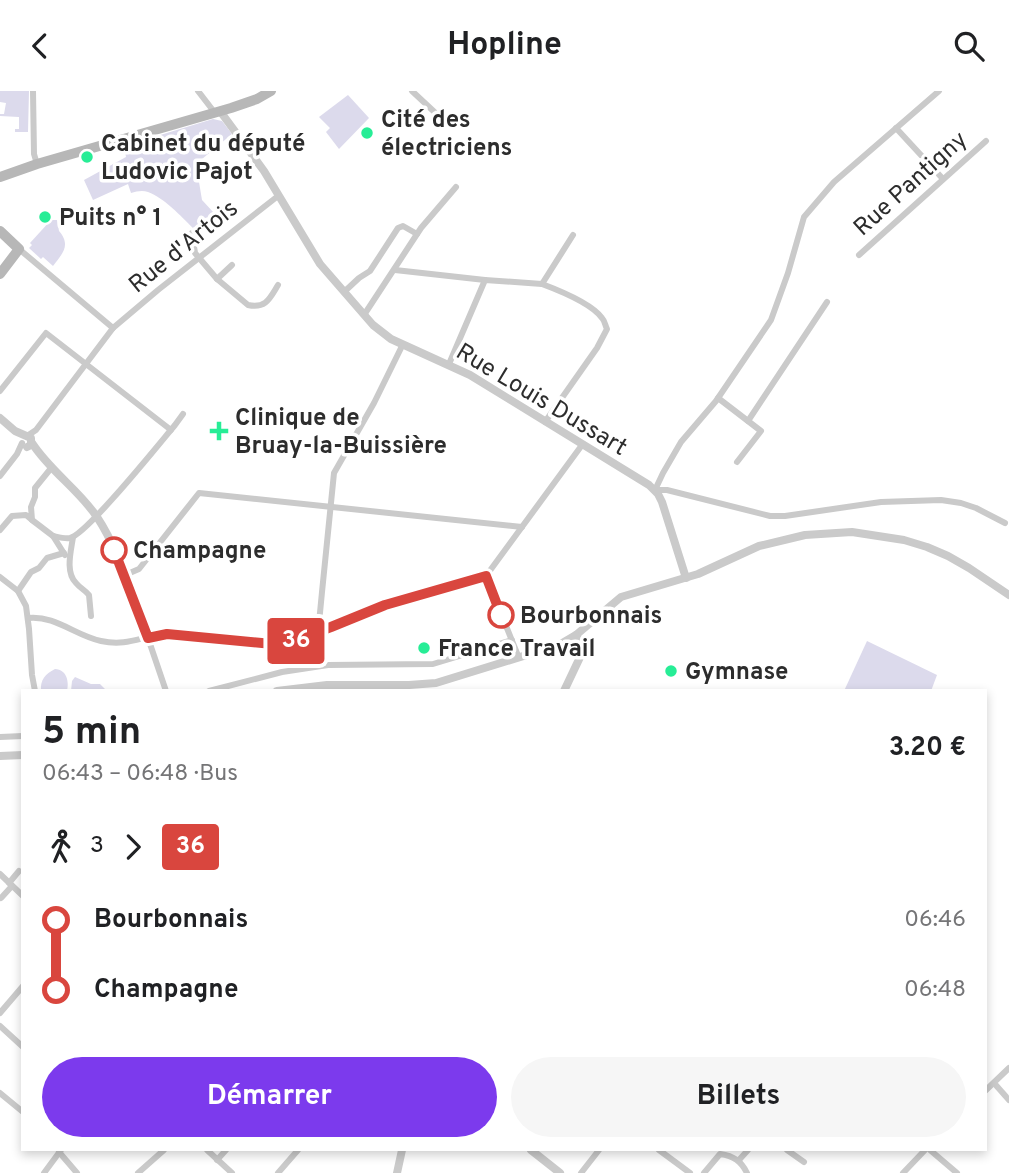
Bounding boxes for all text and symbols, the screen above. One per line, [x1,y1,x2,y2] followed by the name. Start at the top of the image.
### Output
[447,26,562,66] text: Hopline
[21,27,59,65] icon: back
[950,27,988,65] icon: search
[381,106,512,164] place label: Cité des électriciens
[359,125,375,141] marker: Cité des électriciens
[848,126,974,243] street label: Rue Pantigny
[101,130,305,188] place label: Cabinet du député Ludovic Pajot
[79,149,95,165] marker: Cabinet du député Ludovic Pajot
[124,194,245,301] street label: Rue d'Artois
[59,204,162,234] place label: Puits n° 1
[37,209,53,225] marker: Puits n° 1
[450,338,632,464] street label: Rue Louis Dussart
[235,404,447,462] place label: Clinique de Bruay-la-Buissière
[209,421,229,441] marker: Clinique de Bruay-la-Buissière
[101,537,127,563] marker: Champagne
[133,537,266,567] place label: Champagne
[488,602,514,628] marker: Bourbonnais
[520,602,662,632] place label: Bourbonnais
[264,618,328,664] line badge: 36
[281,626,311,656] text: 36
[438,635,596,665] place label: France Travail
[416,640,432,656] marker: France Travail
[685,658,788,688] place label: Gymnase
[663,663,679,679] marker: Gymnase
[42,709,141,758] text: 5 min
[889,732,966,765] text: 3.20 €
[42,760,238,789] text: 06:43 – 06:48 · Bus
[42,828,80,866] icon: walk
[114,828,152,866] icon: forward
[90,832,104,861] text: 3
[176,832,205,862] text: 36
[94,904,248,937] text: Bourbonnais
[904,906,966,935] text: 06:46
[94,974,238,1007] text: Champagne
[904,976,966,1005] text: 06:48
[42,1057,497,1137] button: Démarrer
[511,1057,966,1137] button: Billets

